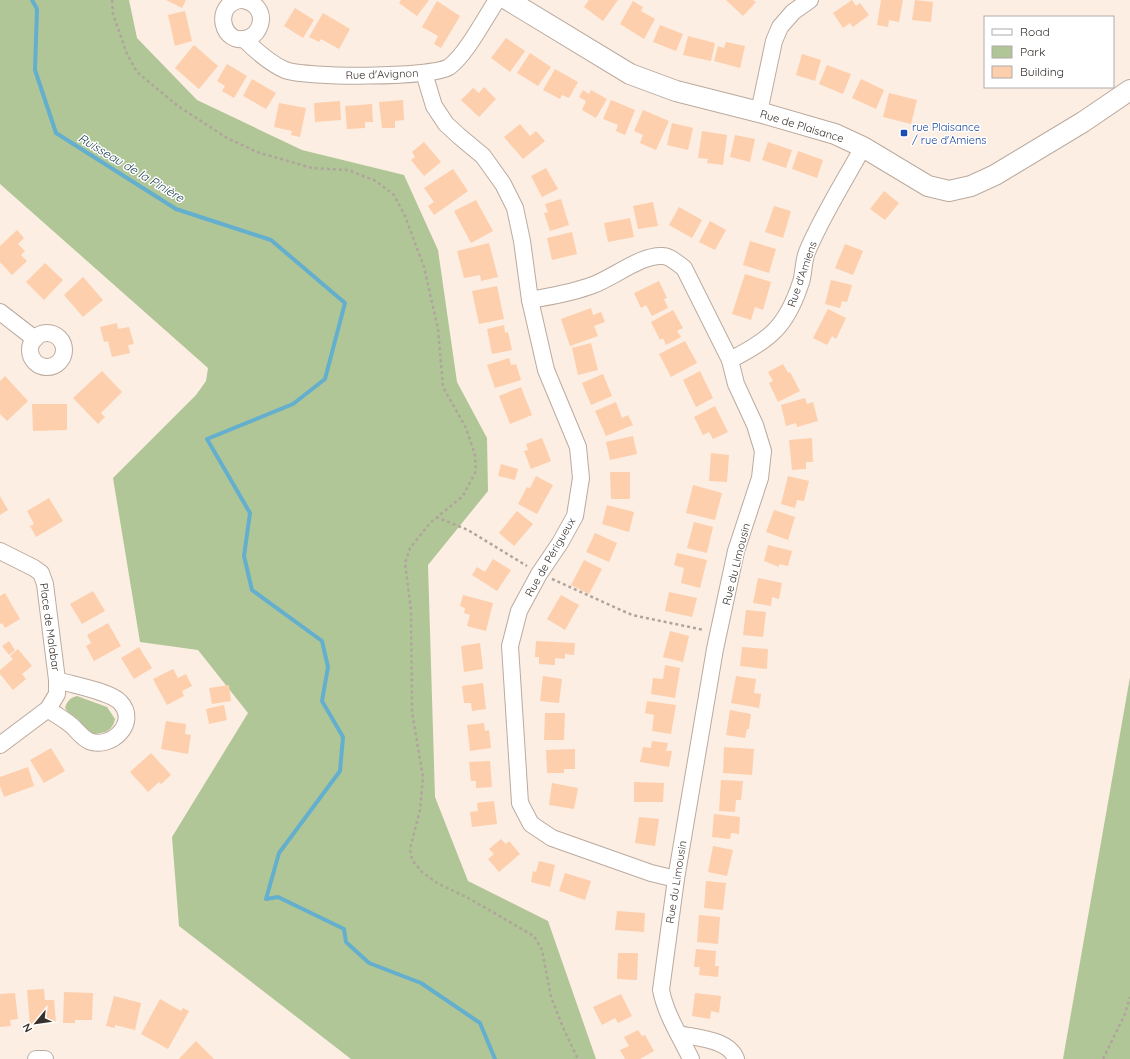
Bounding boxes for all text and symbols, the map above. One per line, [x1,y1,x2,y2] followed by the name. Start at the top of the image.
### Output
[984,16,1114,88] legend
[1020,24,1050,39] text: Road
[1020,44,1045,59] text: Park
[1020,64,1064,79] text: Building
[345,66,419,82] street label: Rue d'Avignon
[758,107,846,145] street label: Rue de Plaisance
[912,120,986,147] place label: rue Plaisance / rue d'Amiens
[899,128,909,138] marker: rue Plaisance / rue d'Amiens
[76,130,188,206] water label: Ruisseau de la Pinière
[784,239,820,309] street label: Rue d'Amiens
[522,515,578,599] street label: Rue de Périgueux
[719,522,753,606] street label: Rue du Limousin
[37,582,63,673] street label: Place de Malabar
[663,839,689,925] street label: Rue du Limousin
[16,1003,56,1043] north arrow
[19,1021,35,1035] text: N

